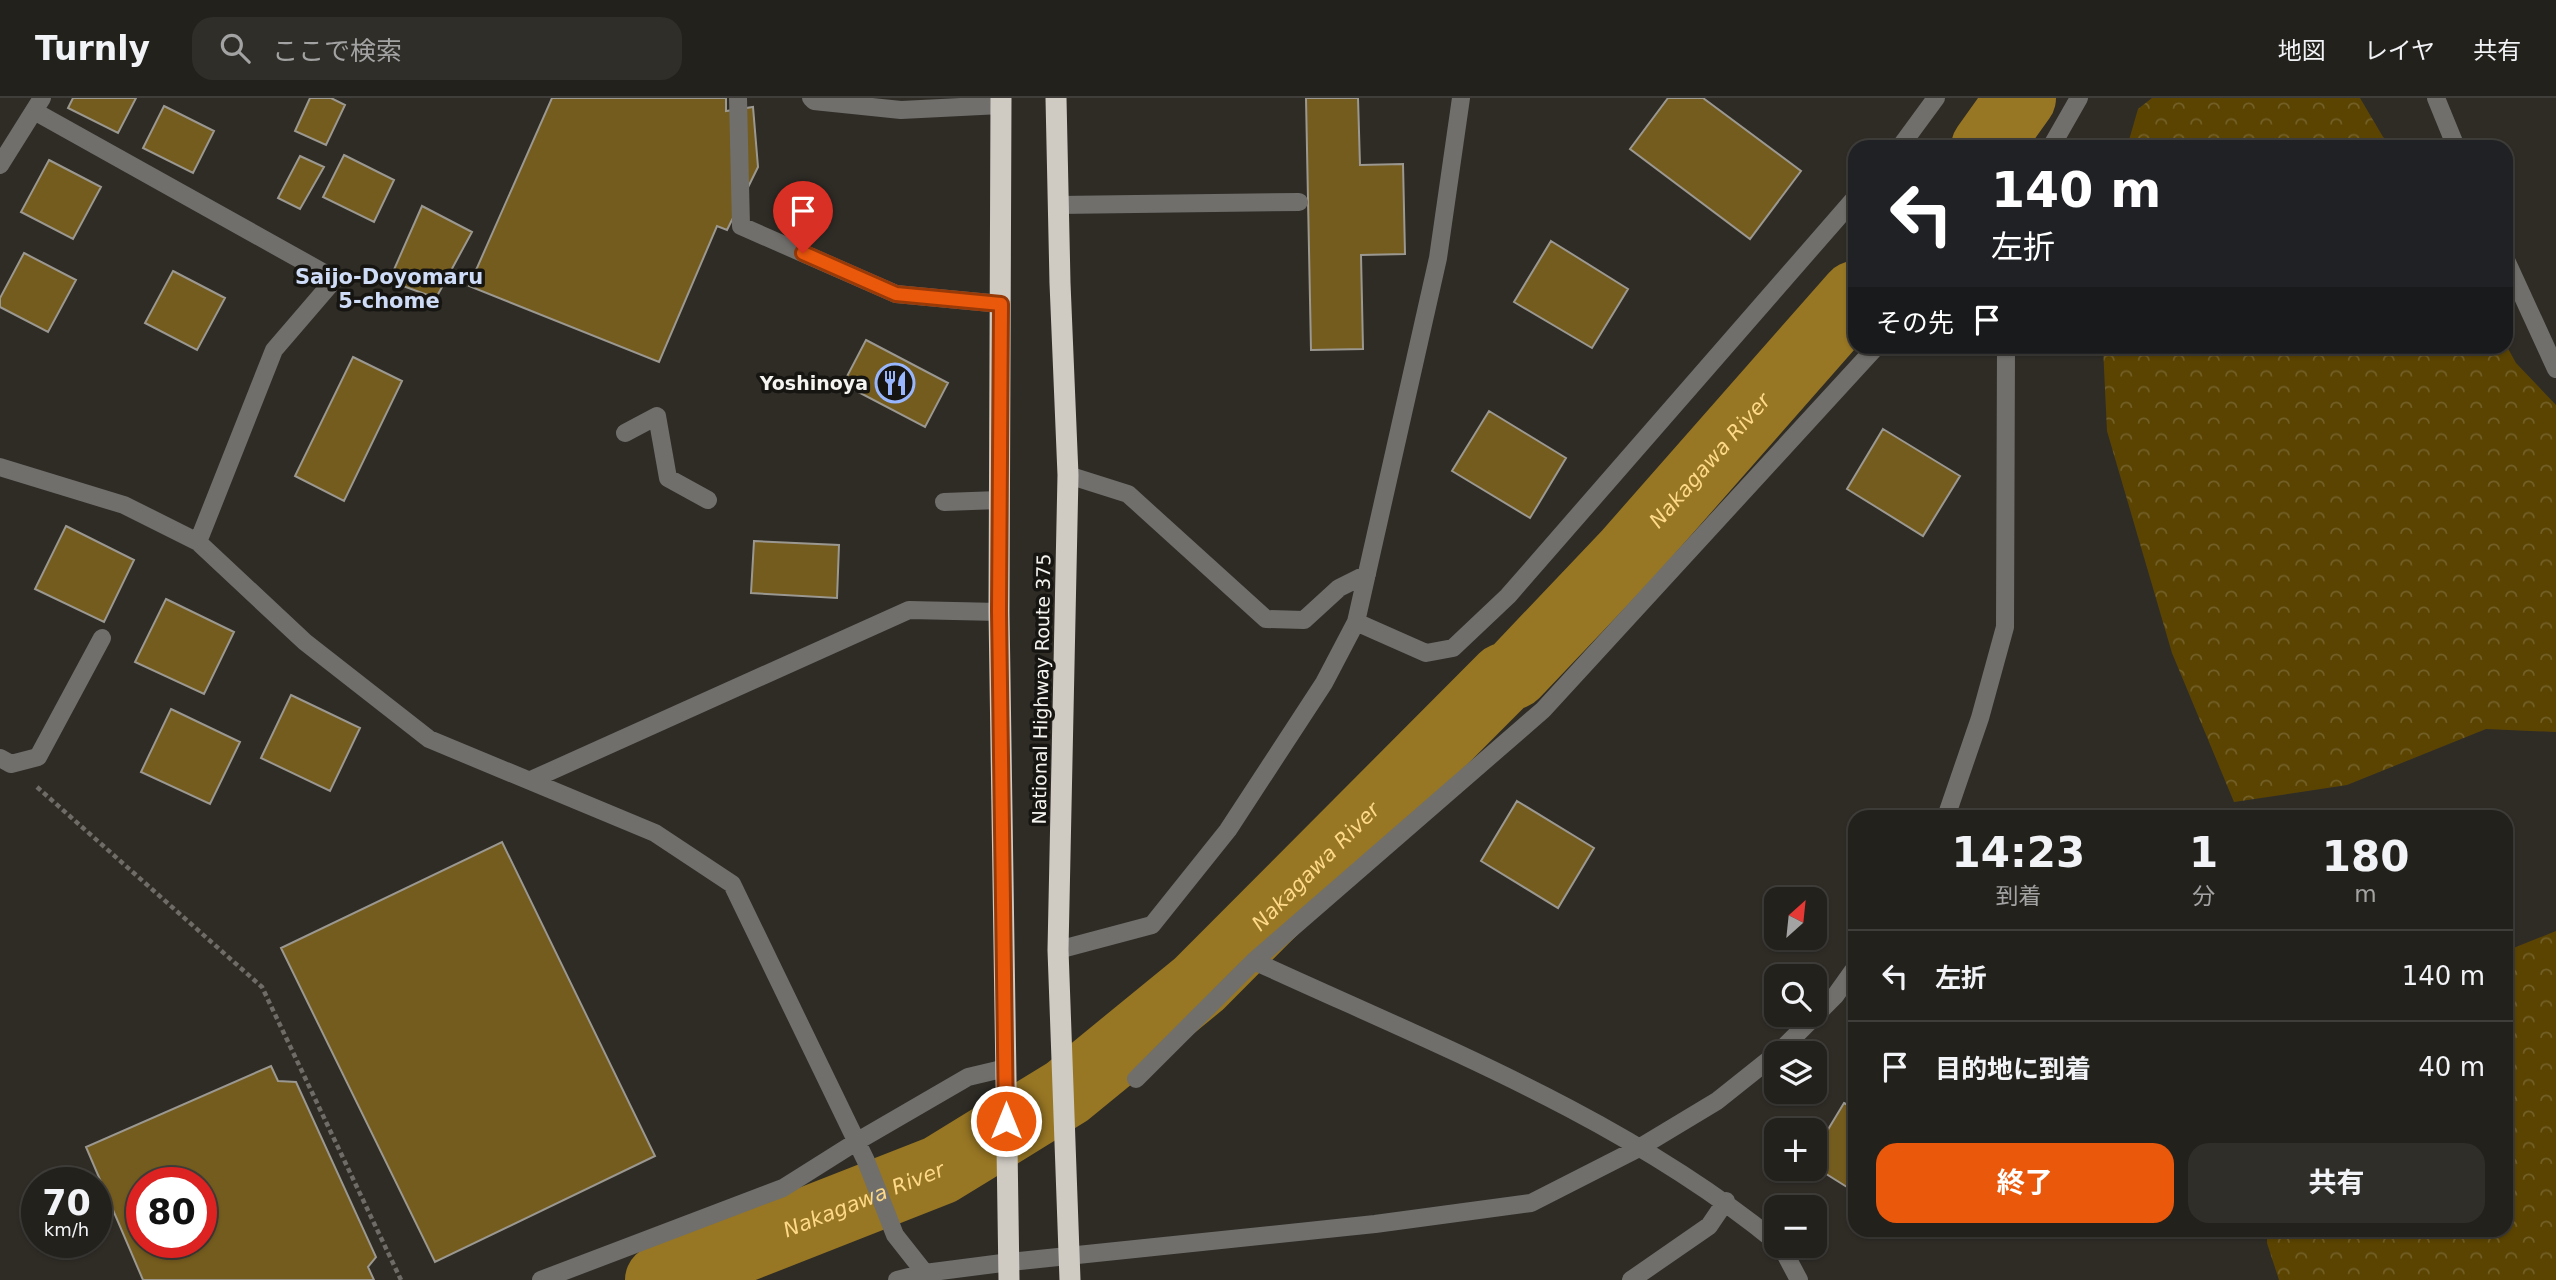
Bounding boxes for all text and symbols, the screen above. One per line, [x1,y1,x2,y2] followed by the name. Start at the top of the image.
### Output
[192,17,682,80] search box
[35,29,150,68] text: Turnly
[216,29,254,67] icon: search
[272,36,402,66] text: ここで検索
[2278,37,2326,65] text: 地図
[2364,37,2435,65] text: レイヤ
[2473,37,2521,65] text: 共有
[1991,162,2161,219] text: 140 m
[1876,168,1967,259] icon: left
[773,181,833,253] pin
[784,192,822,230] icon: arrive
[1991,228,2055,266] text: 左折
[295,265,483,313] district label: Saijo-Doyomaru 5-chome
[1968,301,2006,339] icon: arrive
[1876,308,1954,338] text: その先
[874,362,916,404] restaurant icon: Yoshinoya
[759,372,868,394] place label: Yoshinoya
[1645,388,1776,533] water label: Nakagawa River
[1028,553,1054,825] street label: National Highway Route 375
[1247,797,1386,936] water label: Nakagawa River
[1952,828,2085,877] text: 14:23
[2189,828,2218,877] text: 1
[2322,832,2409,881] text: 180
[2354,881,2377,907] text: m
[1995,883,2041,909] text: 到着
[2192,883,2215,909] text: 分
[1764,887,1827,950] north arrow
[1764,887,1827,1258] map controls
[1876,957,1914,995] icon: left
[2402,961,2485,991] text: 140 m
[1935,963,1987,993] text: 左折
[1764,964,1827,1027] button: search
[1764,1041,1827,1104] button: layers
[1876,1048,1914,1086] icon: arrive
[2418,1052,2485,1082] text: 40 m
[1935,1054,2091,1084] text: 目的地に到着
[969,1084,1043,1158] position arrow
[1764,1118,1827,1181] button: +
[1876,1143,2174,1223] button: 終了
[2188,1143,2485,1223] button: 共有
[780,1157,949,1242] water label: Nakagawa River
[126,1167,217,1258] speed limit sign: 80
[42,1183,91,1223] text: 70
[1764,1195,1827,1258] button: −
[44,1219,89,1240] text: km/h

